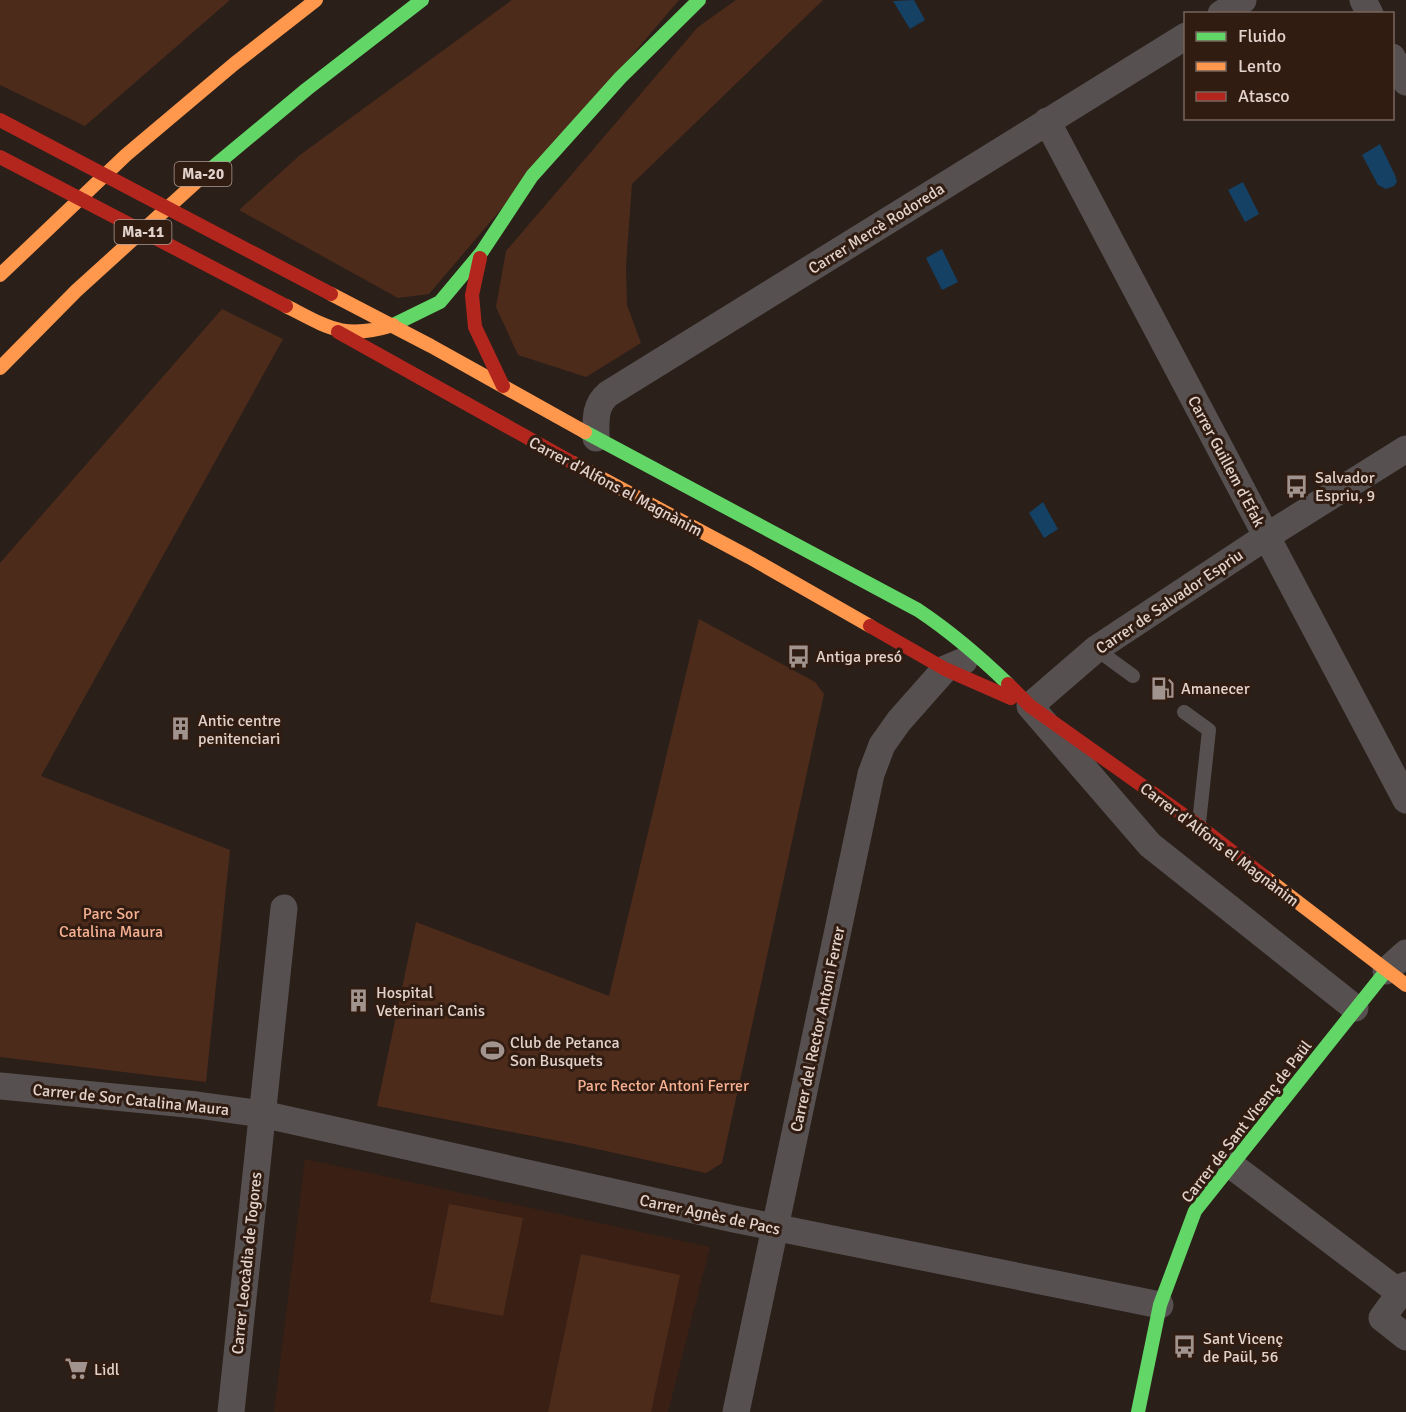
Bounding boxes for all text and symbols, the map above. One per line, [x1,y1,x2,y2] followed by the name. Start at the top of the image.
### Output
[1184,12,1394,120] legend
[1238,25,1286,47] text: Fluido
[1238,55,1281,77] text: Lento
[1238,85,1290,107] text: Atasco
[174,162,232,186] road number: Ma-20
[805,179,948,279] street label: Carrer Mercè Rodoreda
[114,220,172,244] road number: Ma-11
[1183,393,1269,530] street label: Carrer Guillem d'Efak
[525,433,706,541] street label: Carrer d'Alfons el Magnànim
[1315,468,1375,506] place label: Salvador Espriu, 9
[1284,473,1310,499] bus stop icon: Salvador Espriu, 9
[1092,545,1247,659] street label: Carrer de Salvador Espriu
[785,643,811,669] bus stop icon: Antiga presó
[816,647,902,667] place label: Antiga presó
[1150,675,1176,701] fuel station icon: Amanecer
[1181,679,1250,699] place label: Amanecer
[198,711,281,749] place label: Antic centre penitenciari
[167,716,193,742] building icon: Antic centre penitenciari
[1136,779,1303,911] street label: Carrer d'Alfons el Magnànim
[59,904,163,942] park label: Parc Sor Catalina Maura
[786,925,850,1134] street label: Carrer del Rector Antoni Ferrer
[376,983,485,1021] place label: Hospital Veterinari Canis
[345,988,371,1014] building icon: Hospital Veterinari Canis
[510,1033,620,1071] place label: Club de Petanca Son Busquets
[1177,1036,1317,1207] street label: Carrer de Sant Vicenç de Paül
[479,1038,505,1064] sports icon: Club de Petanca Son Busquets
[577,1076,749,1096] park label: Parc Rector Antoni Ferrer
[32,1080,230,1120] street label: Carrer de Sor Catalina Maura
[227,1171,267,1355] street label: Carrer Leocàdia de Togores
[638,1190,782,1240] street label: Carrer Agnès de Pacs
[1203,1329,1283,1367] place label: Sant Vicenç de Paül, 56
[1172,1334,1198,1360] bus stop icon: Sant Vicenç de Paül, 56
[63,1356,89,1382] supermarket icon: Lidl
[94,1360,120,1380] place label: Lidl

